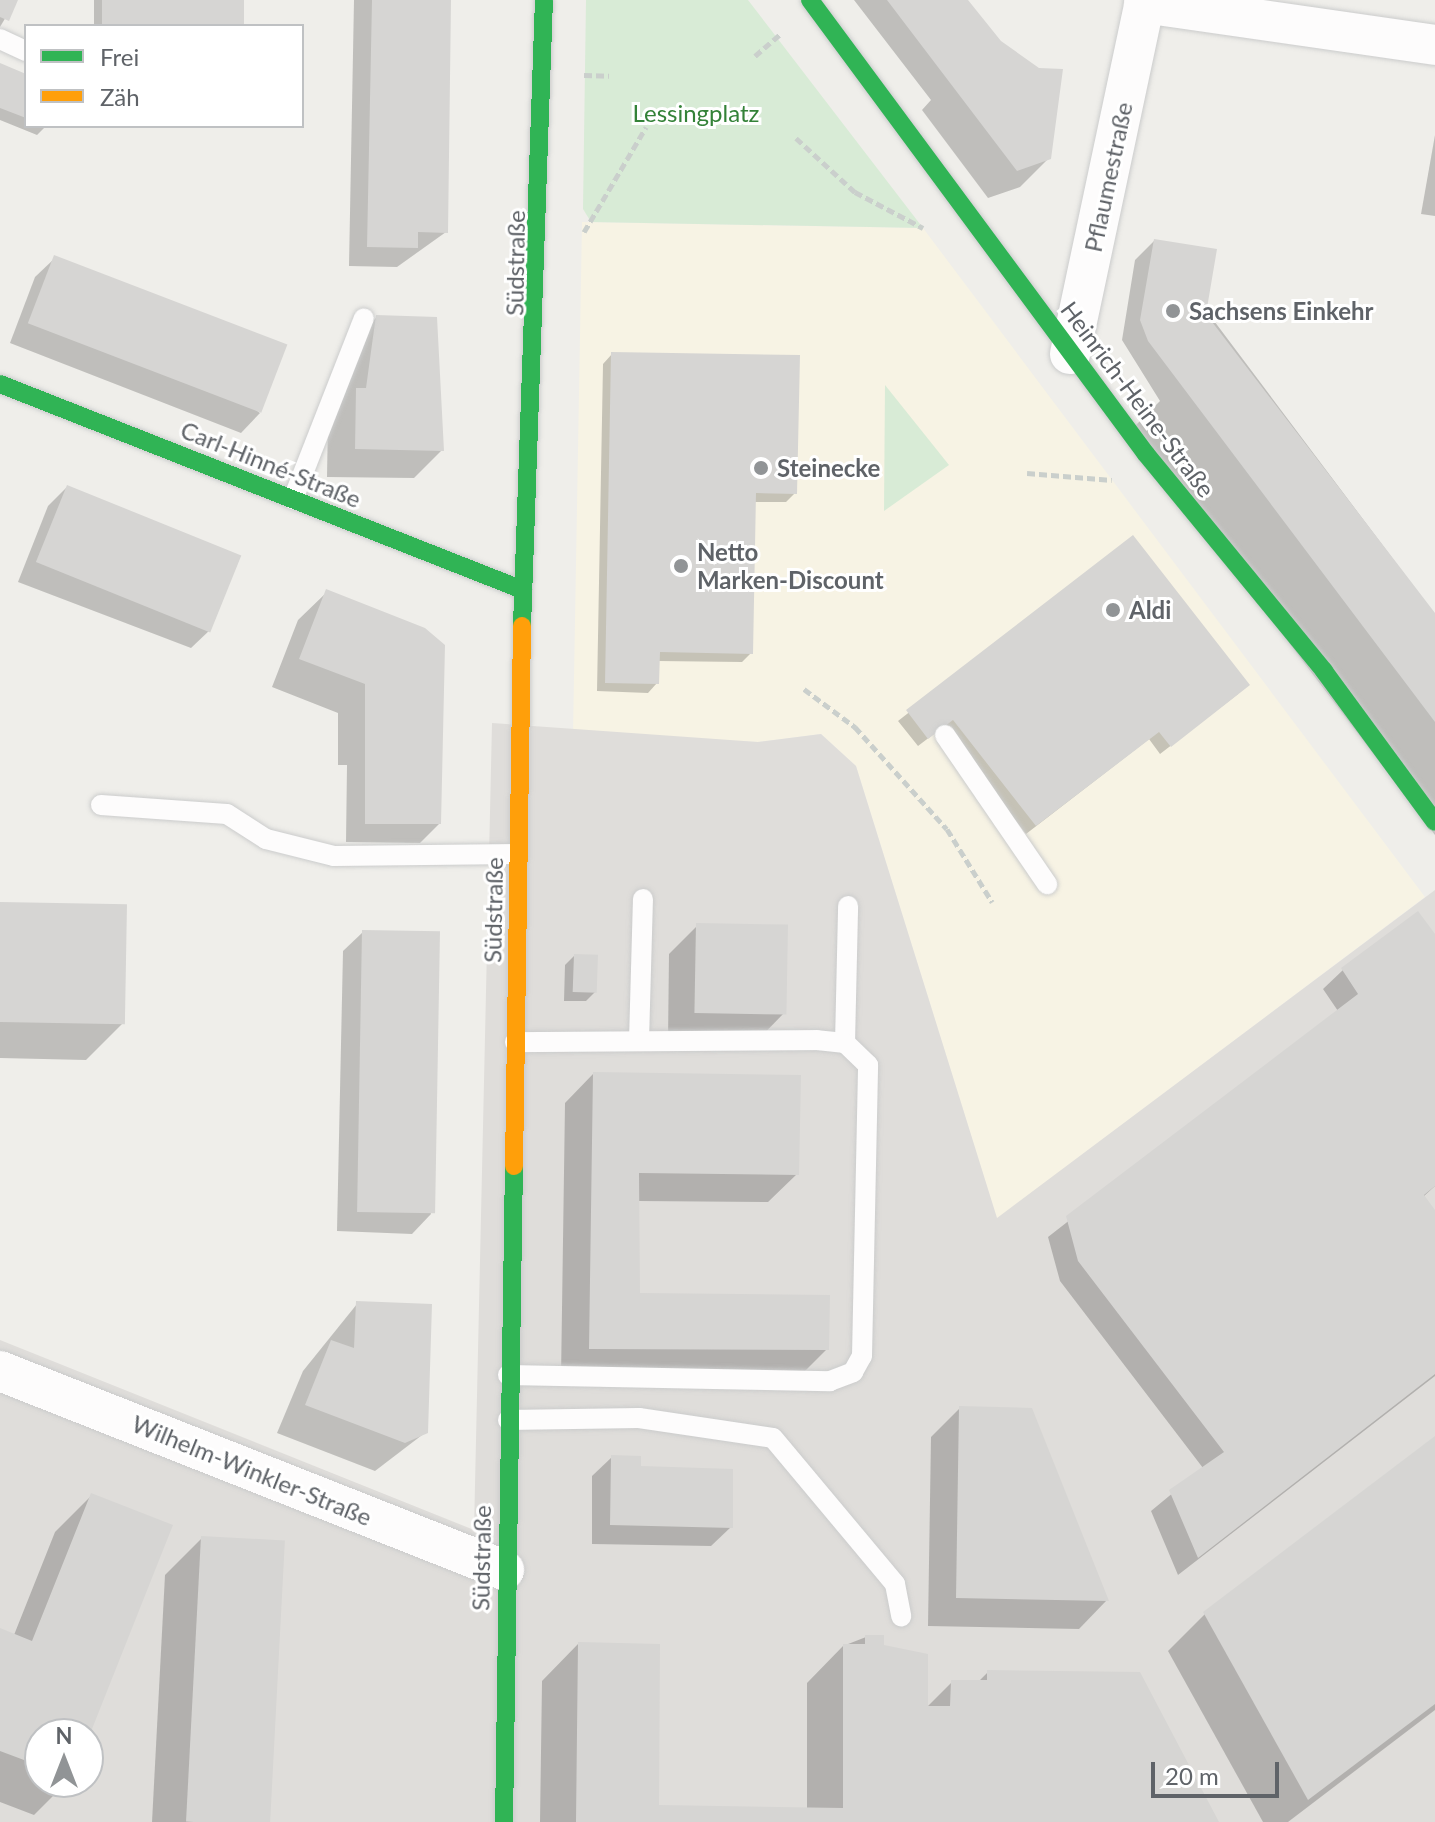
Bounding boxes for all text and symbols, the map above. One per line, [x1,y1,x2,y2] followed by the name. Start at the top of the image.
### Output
[24,24,304,128] legend
[100,42,139,71] text: Frei
[100,82,140,111] text: Zäh
[633,99,759,127] park label: Lessingplatz
[1078,100,1138,254] street label: Pflaumestraße
[500,210,530,316] street label: Südstraße
[1055,295,1221,503] street label: Heinrich-Heine-Straße
[1189,297,1373,325] place label: Sachsens Einkehr
[1164,302,1182,320] marker: Sachsens Einkehr
[177,415,365,513] street label: Carl-Hinné-Straße
[777,454,880,482] place label: Steinecke
[752,459,770,477] marker: Steinecke
[697,538,884,594] place label: Netto Marken-Discount
[672,557,690,575] marker: Netto Marken-Discount
[1129,596,1171,624] place label: Aldi
[1104,601,1122,619] marker: Aldi
[478,857,508,963] street label: Südstraße
[128,1409,376,1531] street label: Wilhelm-Winkler-Straße
[466,1505,496,1611] street label: Südstraße
[24,1718,104,1798] north arrow
[56,1722,72,1749] text: N
[1155,1746,1283,1796] scale bar
[1165,1761,1219,1790] text: 20 m

